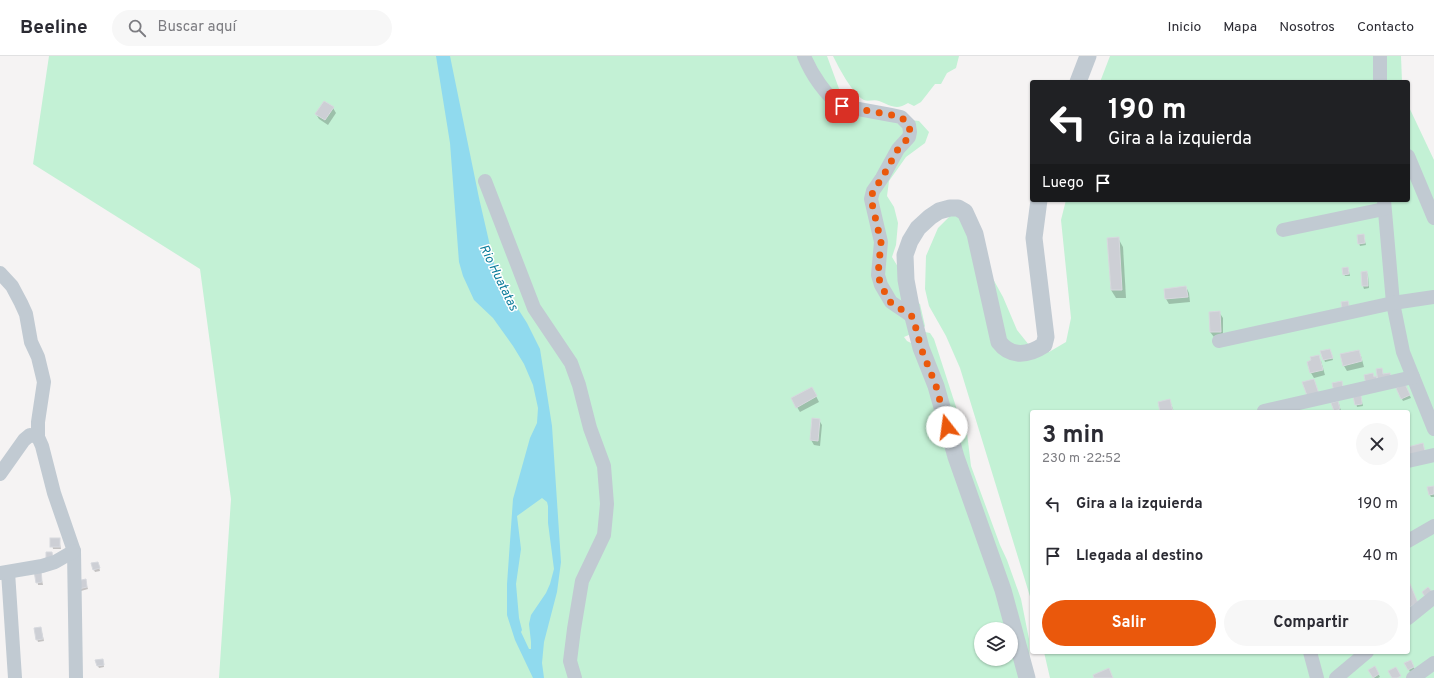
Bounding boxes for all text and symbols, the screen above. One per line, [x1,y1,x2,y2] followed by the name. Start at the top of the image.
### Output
[112,10,392,46] search box
[20,16,88,40] text: Beeline
[126,17,148,39] icon: search
[158,18,236,37] text: Buscar aquí
[1168,19,1201,36] text: Inicio
[1223,19,1257,36] text: Mapa
[1279,19,1335,36] text: Nosotros
[1357,19,1414,36] text: Contacto
[825,89,859,123] pin
[1108,93,1186,129] text: 190 m
[831,95,853,117] icon: arrive
[1042,96,1094,148] icon: left
[1108,128,1252,151] text: Gira a la izquierda
[1092,172,1114,194] icon: arrive
[1042,174,1084,193] text: Luego
[475,242,521,314] water label: Rio Huatatas
[926,406,968,448] position arrow
[1042,421,1104,451] text: 3 min
[1356,423,1398,465] button: close
[1042,451,1121,467] text: 230 m · 22:52
[1042,493,1064,515] icon: left
[1076,495,1203,514] text: Gira a la izquierda
[1358,495,1398,514] text: 190 m
[1042,545,1064,567] icon: arrive
[1076,547,1203,566] text: Llegada al destino
[1363,547,1398,566] text: 40 m
[1042,600,1216,646] button: Salir
[1224,600,1398,646] button: Compartir
[974,622,1018,666] map controls
[974,622,1018,666] button: layers

